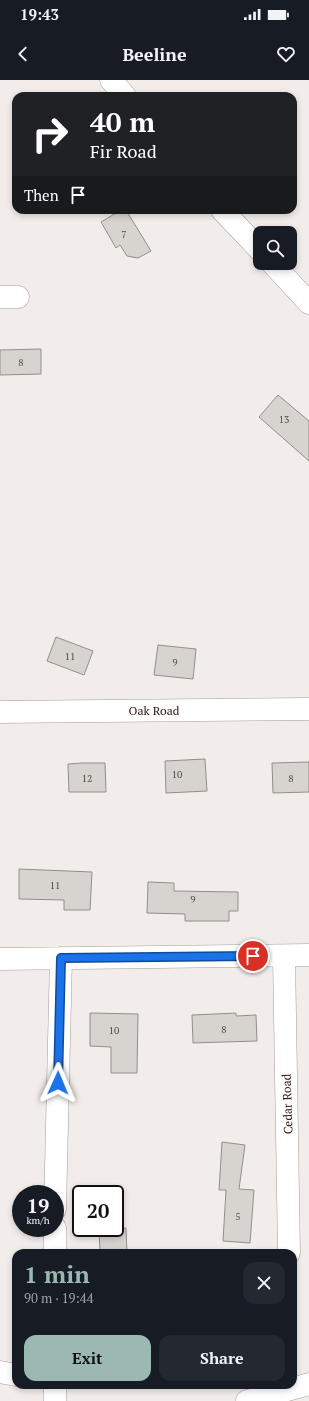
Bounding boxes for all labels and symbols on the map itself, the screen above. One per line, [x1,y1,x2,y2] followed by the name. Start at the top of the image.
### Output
[121,228,127,241] house number: 7
[18,356,24,369] house number: 8
[279,413,289,426] house number: 13
[65,650,75,663] house number: 11
[172,656,178,669] house number: 9
[129,703,180,718] street label: Oak Road
[172,768,182,781] house number: 10
[82,772,92,785] house number: 12
[288,772,294,785] house number: 8
[50,879,60,892] house number: 11
[190,893,196,906] house number: 9
[236,939,270,973] pin
[221,1023,227,1036] house number: 8
[109,1024,119,1037] house number: 10
[37,1062,79,1104] position arrow
[278,1073,296,1134] street label: Cedar Road
[72,1185,124,1237] speed limit sign: 20
[235,1210,241,1223] house number: 5

